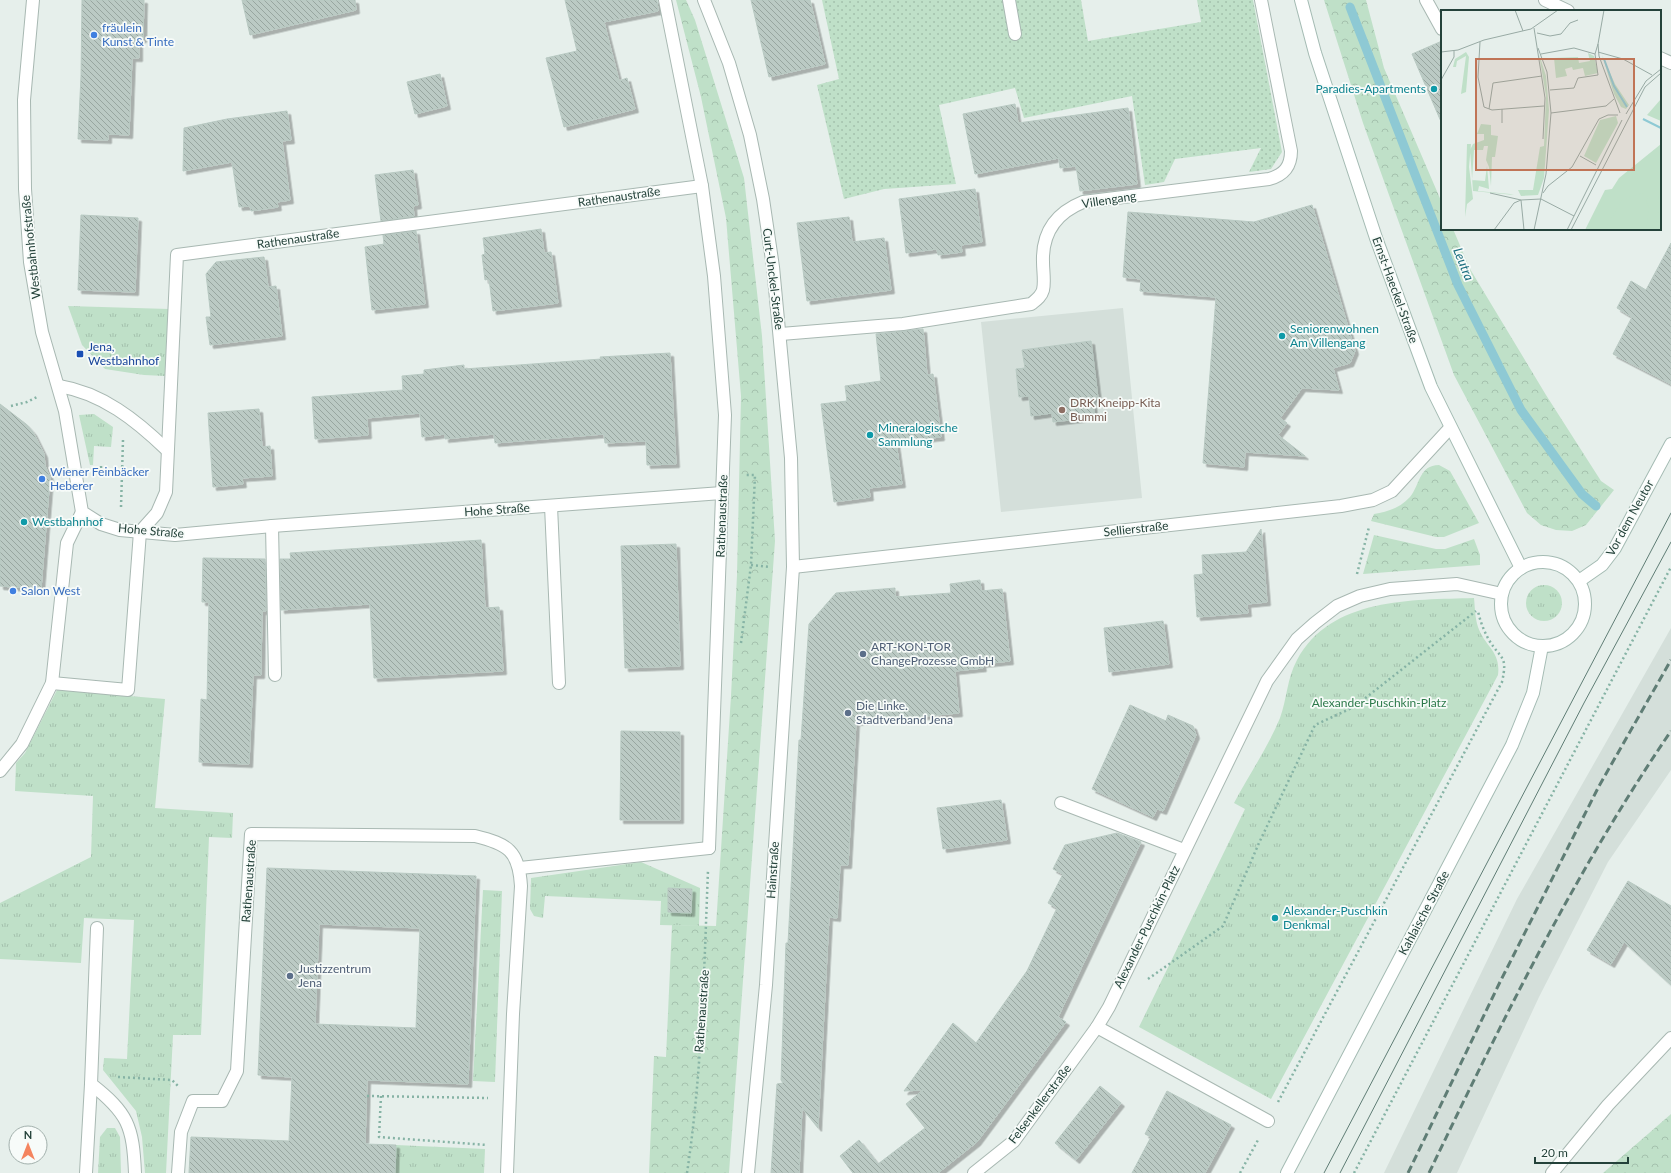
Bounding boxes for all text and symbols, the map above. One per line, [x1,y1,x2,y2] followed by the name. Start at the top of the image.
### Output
[1441,10,1661,230] inset map
[102,20,174,49] place label: fräulein Kunst & Tinte
[89,30,99,40] marker: fräulein Kunst & Tinte
[1315,81,1426,96] place label: Paradies-Apartments
[1429,84,1439,94] marker: Paradies-Apartments
[577,183,661,210] street label: Rathenaustraße
[1081,188,1137,211] street label: Villengang
[18,194,43,300] street label: Westbahnhofstraße
[256,225,340,252] street label: Rathenaustraße
[760,227,787,331] street label: Curt-Unckel-Straße
[1369,235,1422,345] street label: Ernst-Haeckel-Straße
[1450,245,1478,283] water label: Leutra
[1290,321,1379,350] place label: Seniorenwohnen Am Villengang
[1277,331,1287,341] marker: Seniorenwohnen Am Villengang
[88,339,160,368] place label: Jena, Westbahnhof
[75,349,85,359] marker: Jena, Westbahnhof
[1070,395,1161,424] place label: DRK Kneipp-Kita Bummi
[1057,405,1067,415] marker: DRK Kneipp-Kita Bummi
[878,420,958,449] place label: Mineralogische Sammlung
[865,430,875,440] marker: Mineralogische Sammlung
[50,464,150,493] place label: Wiener Feinbäcker Heberer
[37,474,47,484] marker: Wiener Feinbäcker Heberer
[713,474,730,558] street label: Rathenaustraße
[1602,477,1657,558] street label: Vor dem Neutor
[464,500,530,519] street label: Hohe Straße
[32,514,104,529] place label: Westbahnhof
[19,517,29,527] marker: Westbahnhof
[1103,518,1169,539] street label: Sellierstraße
[118,520,185,541] street label: Hohe Straße
[21,583,81,598] place label: Salon West
[8,586,18,596] marker: Salon West
[871,639,994,668] place label: ART-KON-TOR ChangeProzesse GmbH
[858,649,868,659] marker: ART-KON-TOR ChangeProzesse GmbH
[1312,695,1447,710] park label: Alexander-Puschkin-Platz
[856,698,953,727] place label: Die Linke. Stadtverband Jena
[843,708,853,718] marker: Die Linke. Stadtverband Jena
[238,839,259,923] street label: Rathenaustraße
[763,841,782,899] street label: Hainstraße
[1110,862,1183,991] street label: Alexander-Puschkin-Platz
[1395,868,1452,958] street label: Kahlaische Straße
[1283,903,1388,932] place label: Alexander-Puschkin Denkmal
[1270,913,1280,923] marker: Alexander-Puschkin Denkmal
[298,961,371,990] place label: Justizzentrum Jena
[691,969,712,1053] street label: Rathenaustraße
[285,971,295,981] marker: Justizzentrum Jena
[1005,1061,1074,1146] street label: Felsenkellerstraße
[8,1125,48,1165] north arrow
[24,1128,32,1141] text: N
[1535,1139,1628,1165] scale bar
[1541,1145,1568,1160] text: 20 m

